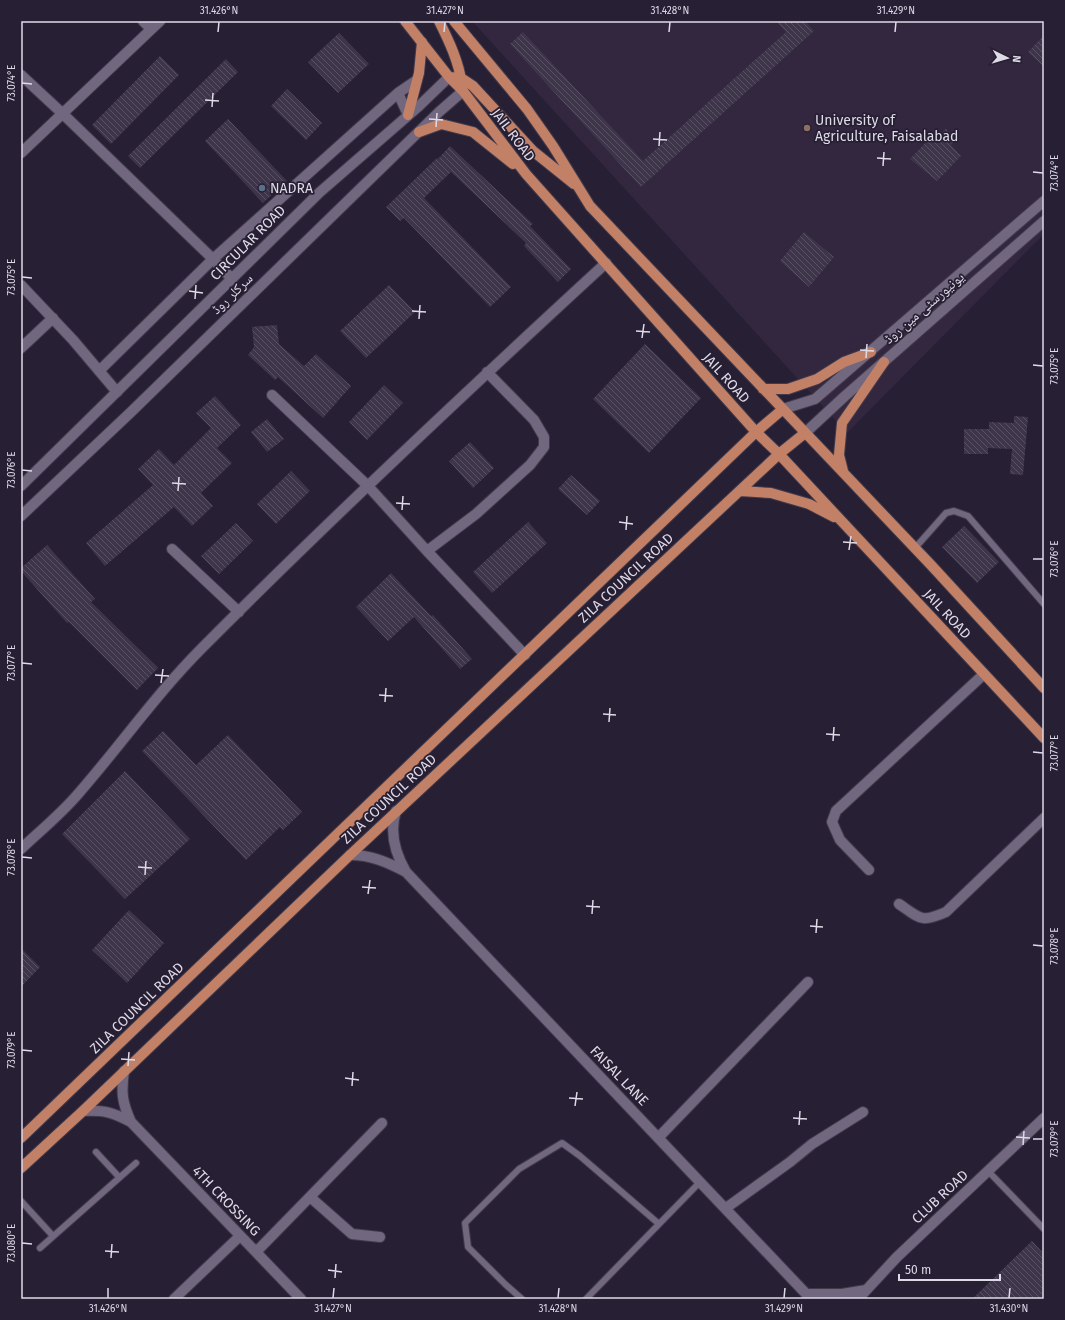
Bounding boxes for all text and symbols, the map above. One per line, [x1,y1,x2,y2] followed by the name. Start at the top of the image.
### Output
[200,5,238,17] text: 31.426°N
[426,5,464,17] text: 31.427°N
[651,5,689,17] text: 31.428°N
[877,5,915,17] text: 31.429°N
[987,38,1027,78] north arrow
[1010,55,1023,63] text: N
[6,65,18,101] text: 73.074°E
[488,105,538,165] street label: JAIL ROAD
[815,112,959,145] place label: University of Agriculture, Faisalabad
[802,123,812,133] marker: University of Agriculture, Faisalabad
[1049,155,1061,191] text: 73.074°E
[270,180,313,197] place label: NADRA
[257,183,267,193] marker: NADRA
[207,202,289,284] street label: CIRCULAR ROAD
[6,259,18,295] text: 73.075°E
[880,268,968,347] street label: یونیورسٹی مین روڈ
[208,270,256,318] street label: سرکلر روڈ
[1049,348,1061,384] text: 73.075°E
[699,349,753,407] street label: JAIL ROAD
[6,451,18,489] text: 73.076°E
[575,530,677,626] street label: ZILA COUNCIL ROAD
[1049,540,1061,578] text: 73.076°E
[920,586,974,642] street label: JAIL ROAD
[6,645,18,681] text: 73.077°E
[1049,735,1061,771] text: 73.077°E
[338,751,440,847] street label: ZILA COUNCIL ROAD
[6,838,18,876] text: 73.078°E
[1049,927,1061,965] text: 73.078°E
[87,959,187,1057] street label: ZILA COUNCIL ROAD
[6,1031,18,1069] text: 73.079°E
[586,1043,652,1109] street label: FAISAL LANE
[1049,1120,1061,1158] text: 73.079°E
[188,1162,264,1240] street label: 4TH CROSSING
[908,1167,972,1227] street label: CLUB ROAD
[6,1224,18,1262] text: 73.080°E
[899,1256,1000,1282] scale bar
[905,1263,931,1277] text: 50 m
[89,1303,127,1315] text: 31.426°N
[314,1303,352,1315] text: 31.427°N
[539,1303,577,1315] text: 31.428°N
[765,1303,803,1315] text: 31.429°N
[990,1303,1028,1315] text: 31.430°N

